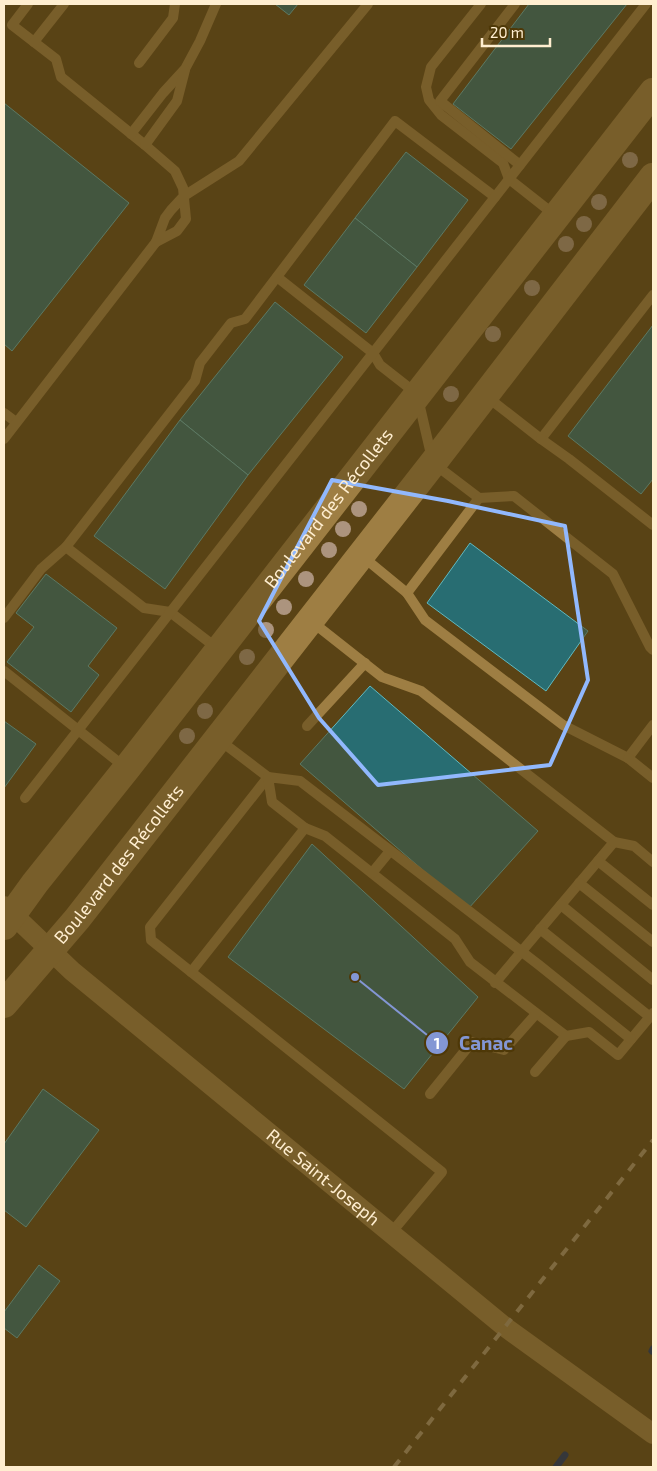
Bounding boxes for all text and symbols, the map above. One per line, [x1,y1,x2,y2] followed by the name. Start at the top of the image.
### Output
[482,15,550,47] scale bar
[490,23,524,41] text: 20 m
[259,424,397,592] street label: Boulevard des Récollets
[49,780,188,948] street label: Boulevard des Récollets
[425,1026,523,1060] callout: Canac
[459,1031,513,1054] text: Canac
[434,1034,440,1052] text: 1
[262,1124,385,1230] street label: Rue Saint-Joseph

